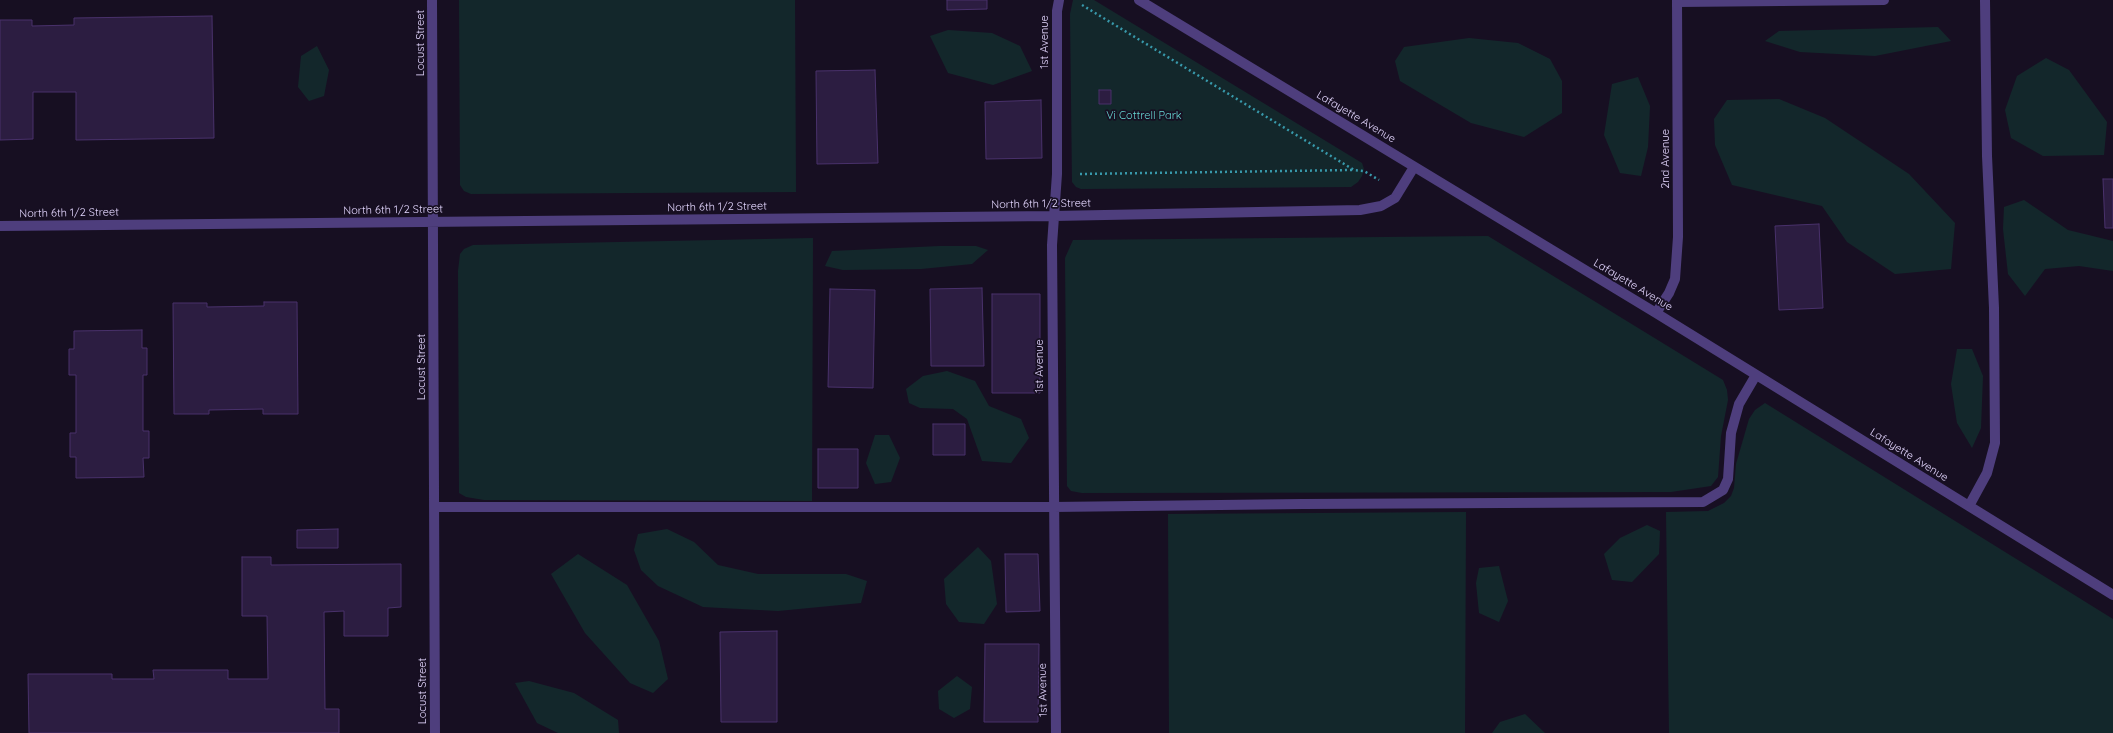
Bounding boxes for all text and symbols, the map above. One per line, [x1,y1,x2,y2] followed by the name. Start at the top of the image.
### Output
[414,10,428,76] street label: Locust Street
[1038,15,1052,69] street label: 1st Avenue
[1314,88,1398,146] street label: Lafayette Avenue
[1106,109,1182,123] park label: Vi Cottrell Park
[1659,129,1673,189] street label: 2nd Avenue
[991,197,1091,211] street label: North 6th 1/2 Street
[667,200,767,214] street label: North 6th 1/2 Street
[343,203,443,217] street label: North 6th 1/2 Street
[19,206,119,220] street label: North 6th 1/2 Street
[1591,256,1675,314] street label: Lafayette Avenue
[415,334,429,400] street label: Locust Street
[1033,339,1047,393] street label: 1st Avenue
[1867,426,1951,484] street label: Lafayette Avenue
[416,658,430,724] street label: Locust Street
[1036,663,1050,717] street label: 1st Avenue

